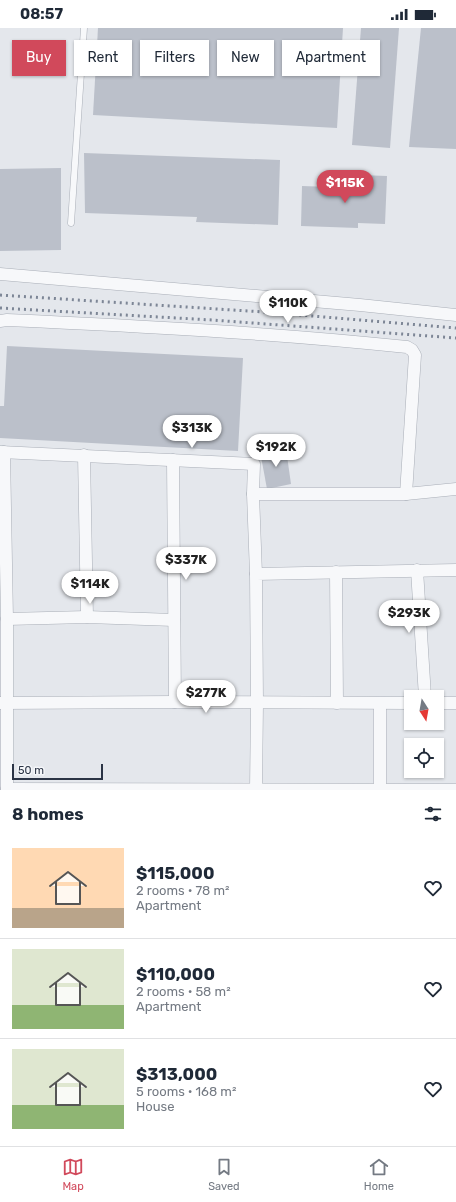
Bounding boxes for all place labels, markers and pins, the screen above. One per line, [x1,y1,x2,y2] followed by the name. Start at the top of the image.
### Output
[317,170,373,204] pin: $115K
[260,290,316,324] pin: $110K
[164,415,220,449] pin: $313K
[248,434,304,468] pin: $192K
[158,547,214,581] pin: $337K
[62,571,118,605] pin: $114K
[381,600,437,634] pin: $293K
[178,680,234,714] pin: $277K

